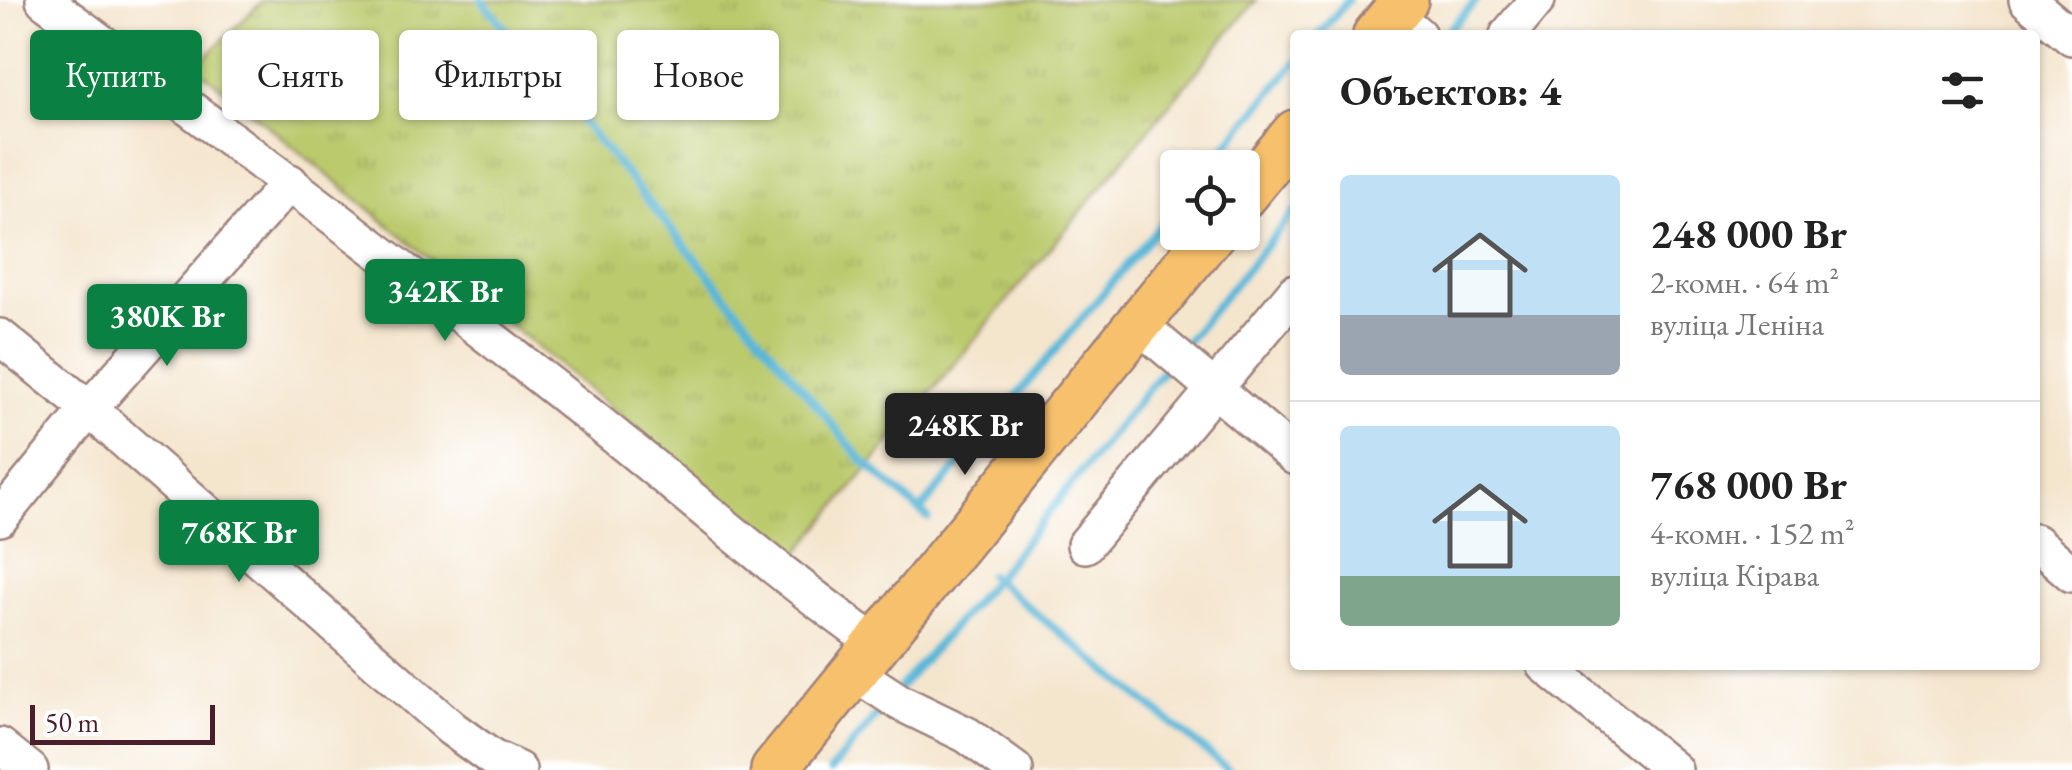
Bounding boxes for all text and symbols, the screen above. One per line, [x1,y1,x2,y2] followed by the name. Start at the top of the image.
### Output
[30,30,202,120] chip: Купить
[222,30,379,120] chip: Снять
[399,30,597,120] chip: Фильтры
[617,30,779,120] chip: Новое
[1340,63,1561,118] text: Объектов: 4
[1935,63,1990,118] icon: filters
[1160,150,1260,250] map controls
[1160,150,1260,250] button: locate
[1650,206,1847,261] text: 248 000 Br
[1420,215,1540,335] icon: home
[353,259,537,344] pin: 342K Br
[1650,261,1839,303] text: 2-комн. · 64 m²
[387,270,503,312] text: 342K Br
[75,284,259,369] pin: 380K Br
[109,295,225,337] text: 380K Br
[1650,303,1824,345] text: вуліца Леніна
[873,393,1057,478] pin: 248K Br
[907,404,1023,446] text: 248K Br
[1650,457,1847,512] text: 768 000 Br
[1420,466,1540,586] icon: home
[147,500,331,585] pin: 768K Br
[181,511,297,553] text: 768K Br
[1650,512,1855,554] text: 4-комн. · 152 m²
[1650,554,1819,596] text: вуліца Кірава
[30,700,215,744] scale bar
[45,704,99,740] text: 50 m

